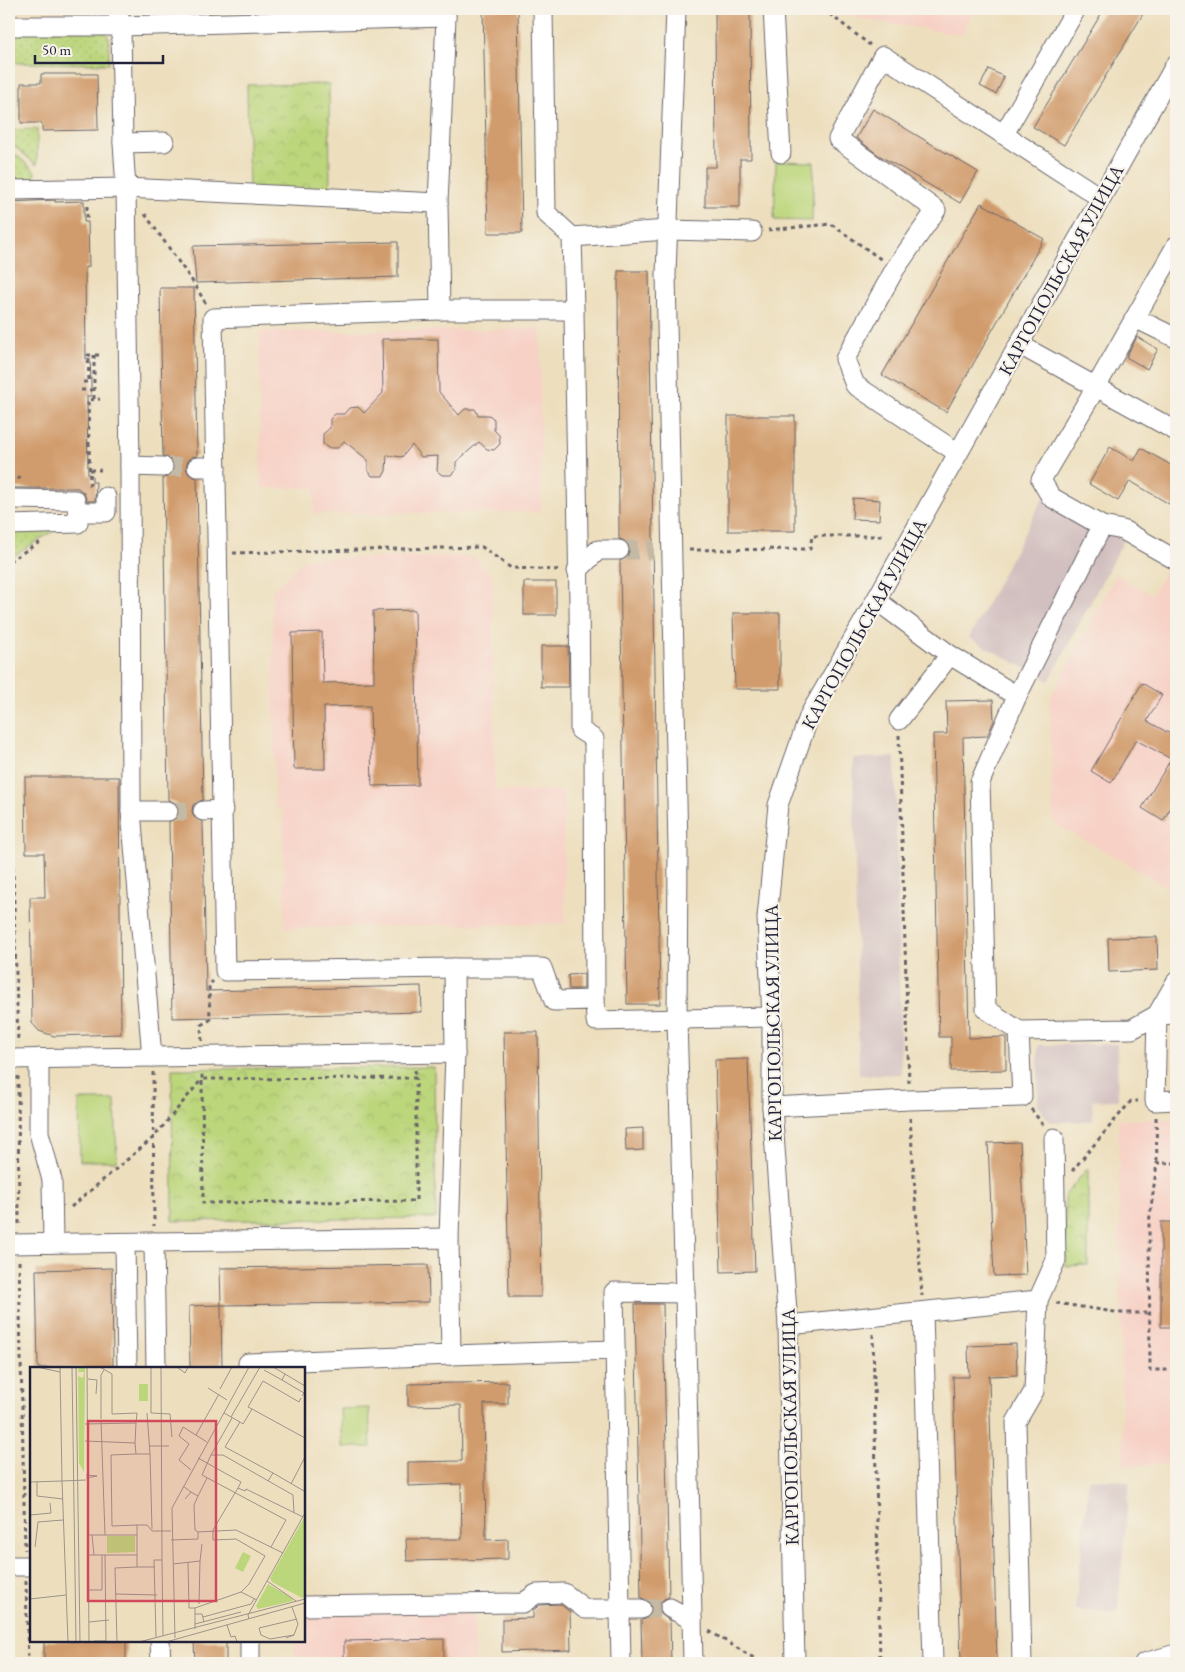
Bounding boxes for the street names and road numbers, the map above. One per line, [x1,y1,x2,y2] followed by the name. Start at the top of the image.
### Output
[993,159,1130,380] street label: КАРГОПОЛЬСКАЯ УЛИЦА
[796,513,933,734] street label: КАРГОПОЛЬСКАЯ УЛИЦА
[758,903,788,1142] street label: КАРГОПОЛЬСКАЯ УЛИЦА
[775,1307,805,1546] street label: КАРГОПОЛЬСКАЯ УЛИЦА

